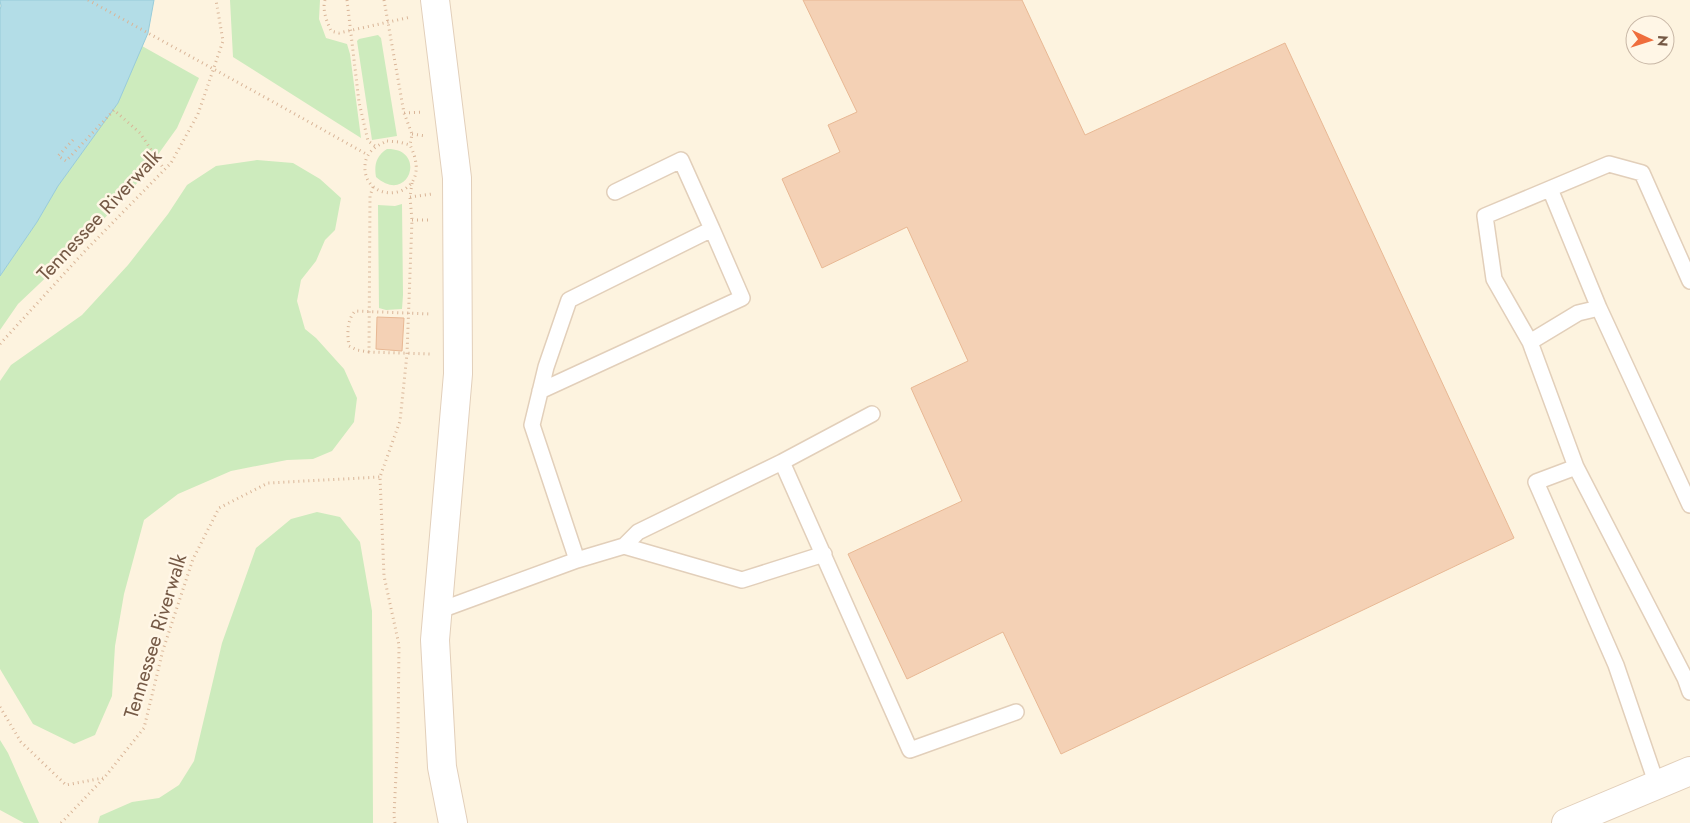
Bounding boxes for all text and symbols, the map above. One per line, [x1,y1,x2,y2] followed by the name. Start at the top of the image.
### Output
[1625,15,1675,65] north arrow
[1653,35,1673,47] text: N
[30,143,168,288] street label: Tennessee Riverwalk
[117,550,194,722] street label: Tennessee Riverwalk

